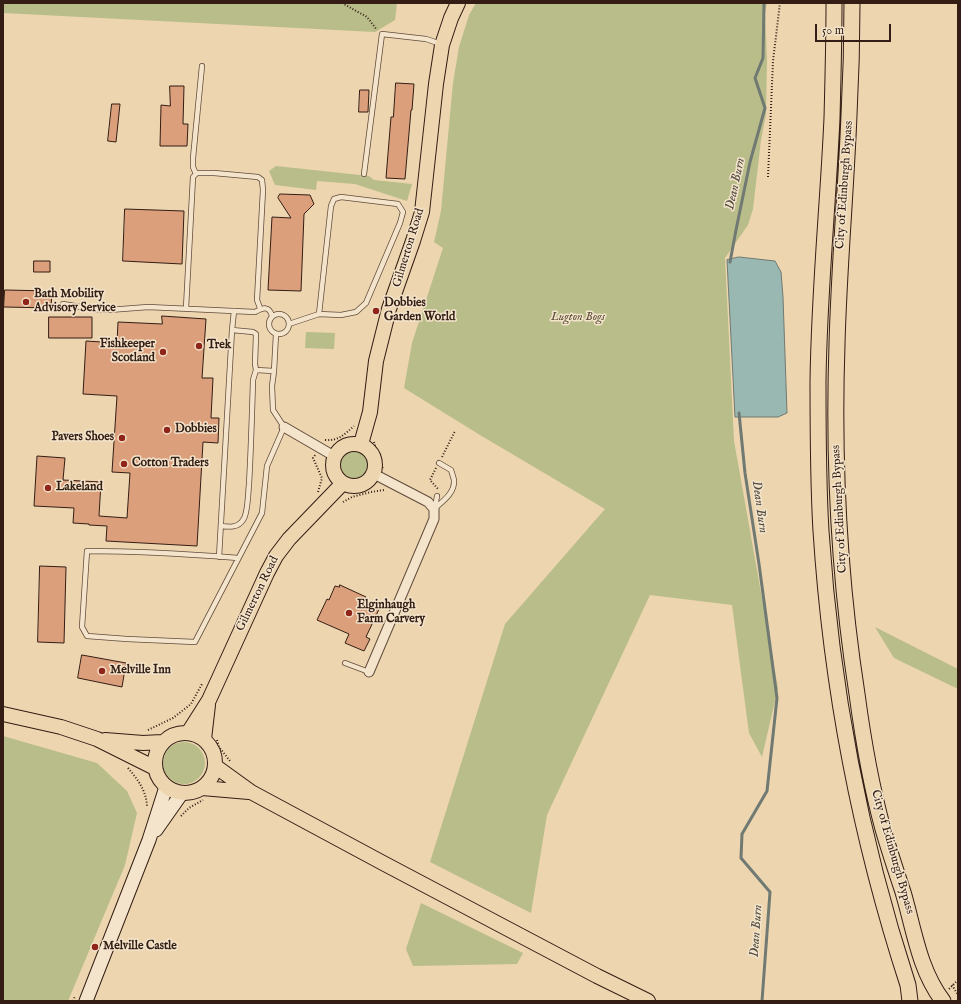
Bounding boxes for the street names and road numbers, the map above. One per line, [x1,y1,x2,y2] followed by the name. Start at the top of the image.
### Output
[833,120,857,250] street label: City of Edinburgh Bypass
[390,207,428,289] street label: Gilmerton Road
[829,444,851,574] street label: City of Edinburgh Bypass
[234,554,282,634] street label: Gilmerton Road
[867,788,917,916] street label: City of Edinburgh Bypass

